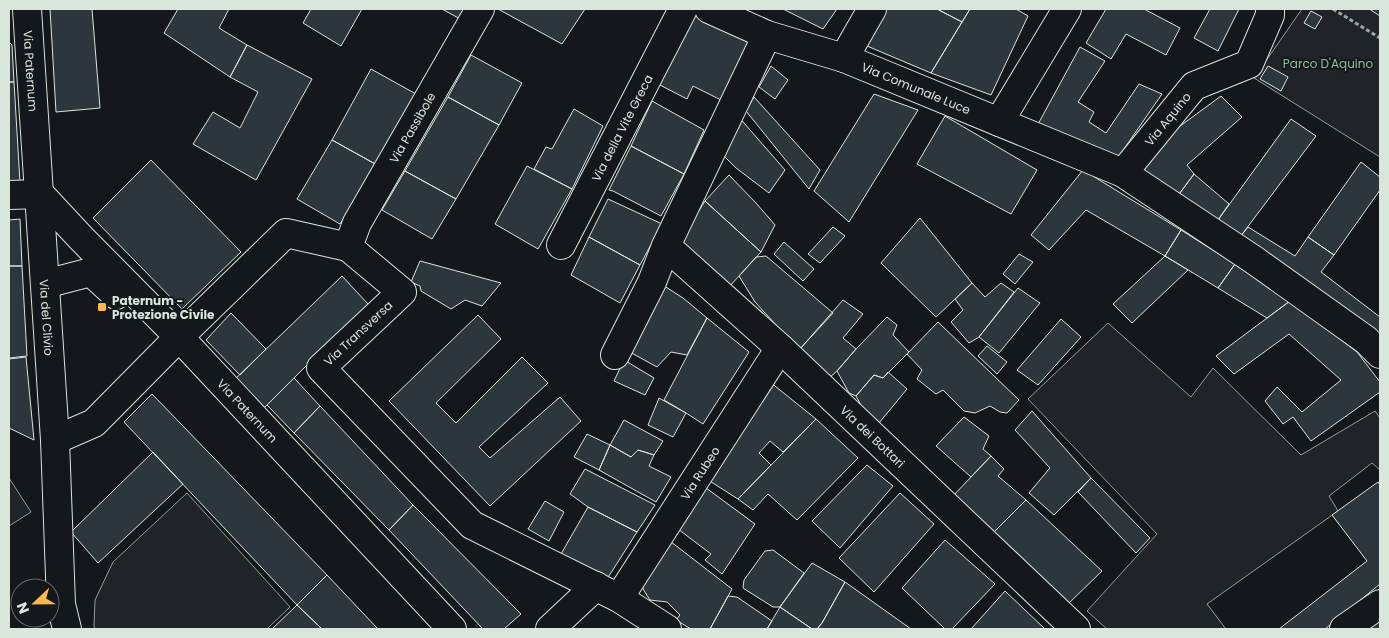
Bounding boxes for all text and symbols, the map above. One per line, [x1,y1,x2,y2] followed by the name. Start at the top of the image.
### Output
[20,30,42,112] street label: Via Paternum
[1283,55,1373,72] park label: Parco D'Aquino
[859,58,973,118] street label: Via Comunale Luce
[587,71,656,184] street label: Via della Vite Greca
[1140,88,1194,149] street label: Via Aquino
[385,89,439,166] street label: Via Passibole
[36,279,58,356] street label: Via del Clivio
[112,292,215,323] place label: Paternum - Protezione Civile
[320,297,396,369] street label: Via Transversa
[96,301,108,313] marker: Paternum - Protezione Civile
[214,375,282,446] street label: Via Paternum
[837,401,909,471] street label: Via dei Bottari
[676,442,723,503] street label: Via Rubeo
[10,578,60,628] north arrow
[12,599,34,616] text: N

